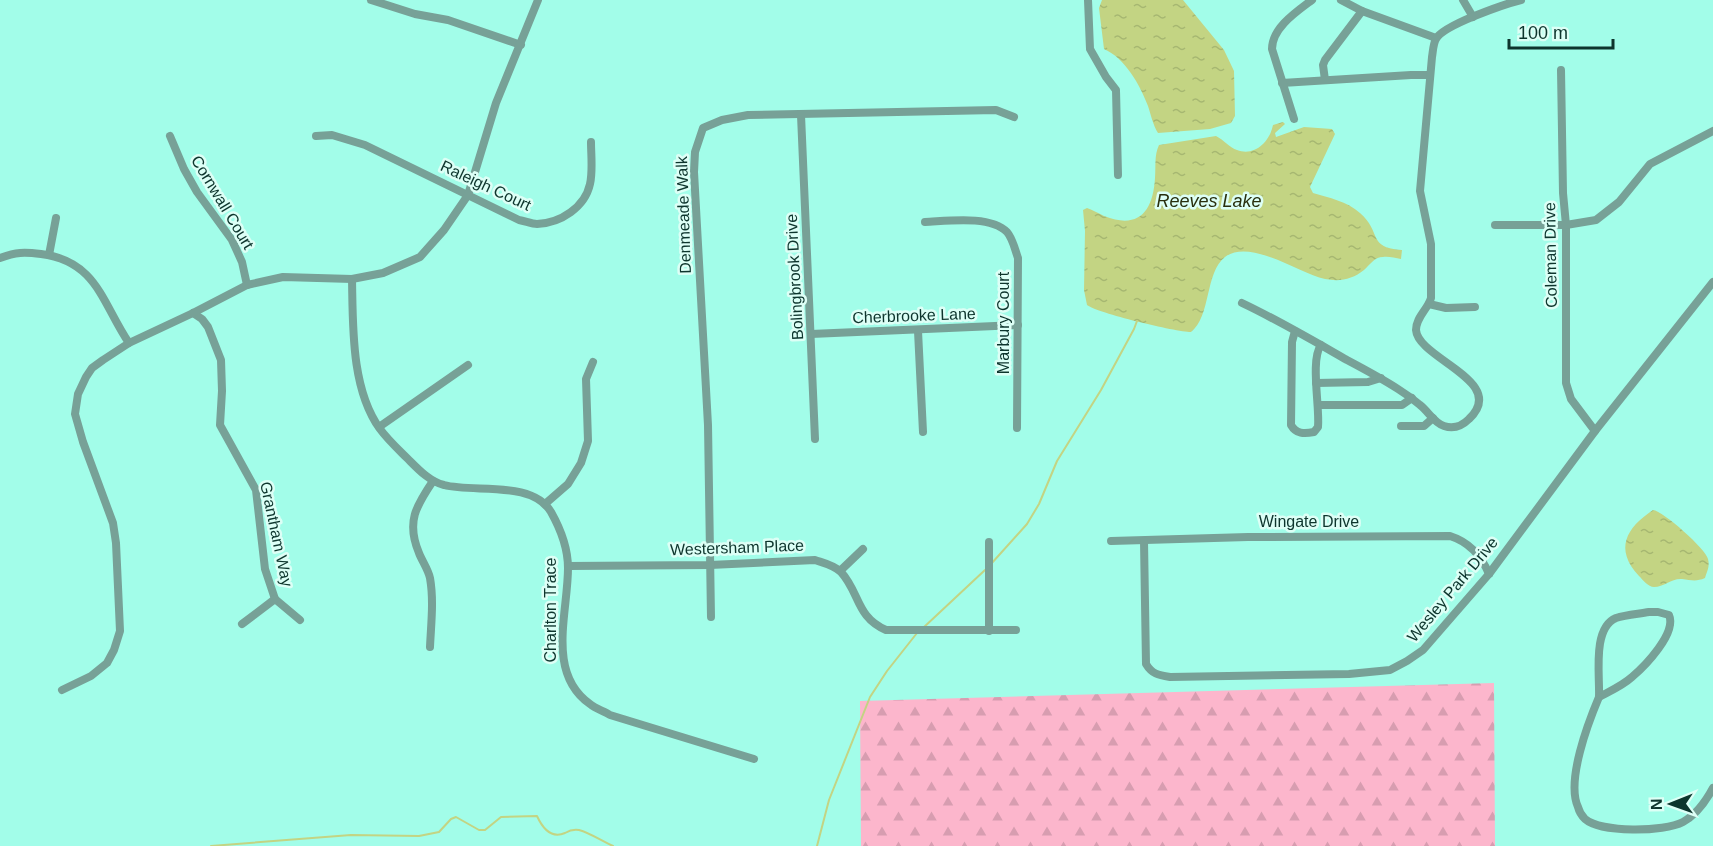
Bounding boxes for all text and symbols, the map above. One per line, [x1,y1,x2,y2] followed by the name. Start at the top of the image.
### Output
[1509,12,1612,50] scale bar
[1518,23,1568,43] text: 100 m
[188,153,257,252] street label: Cornwall Court
[673,155,694,274] street label: Denmeade Walk
[438,157,534,214] street label: Raleigh Court
[1156,191,1262,211] water label: Reeves Lake
[1541,202,1560,308] street label: Coleman Drive
[783,213,806,340] street label: Bolingbrook Drive
[995,271,1012,374] street label: Marbury Court
[852,305,976,326] street label: Cherbrooke Lane
[257,480,296,588] street label: Grantham Way
[1259,513,1359,530] street label: Wingate Drive
[1404,533,1501,645] street label: Wesley Park Drive
[670,537,804,558] street label: Westersham Place
[542,557,559,662] street label: Charlton Trace
[1641,774,1701,834] north arrow
[1648,798,1665,810] text: N

